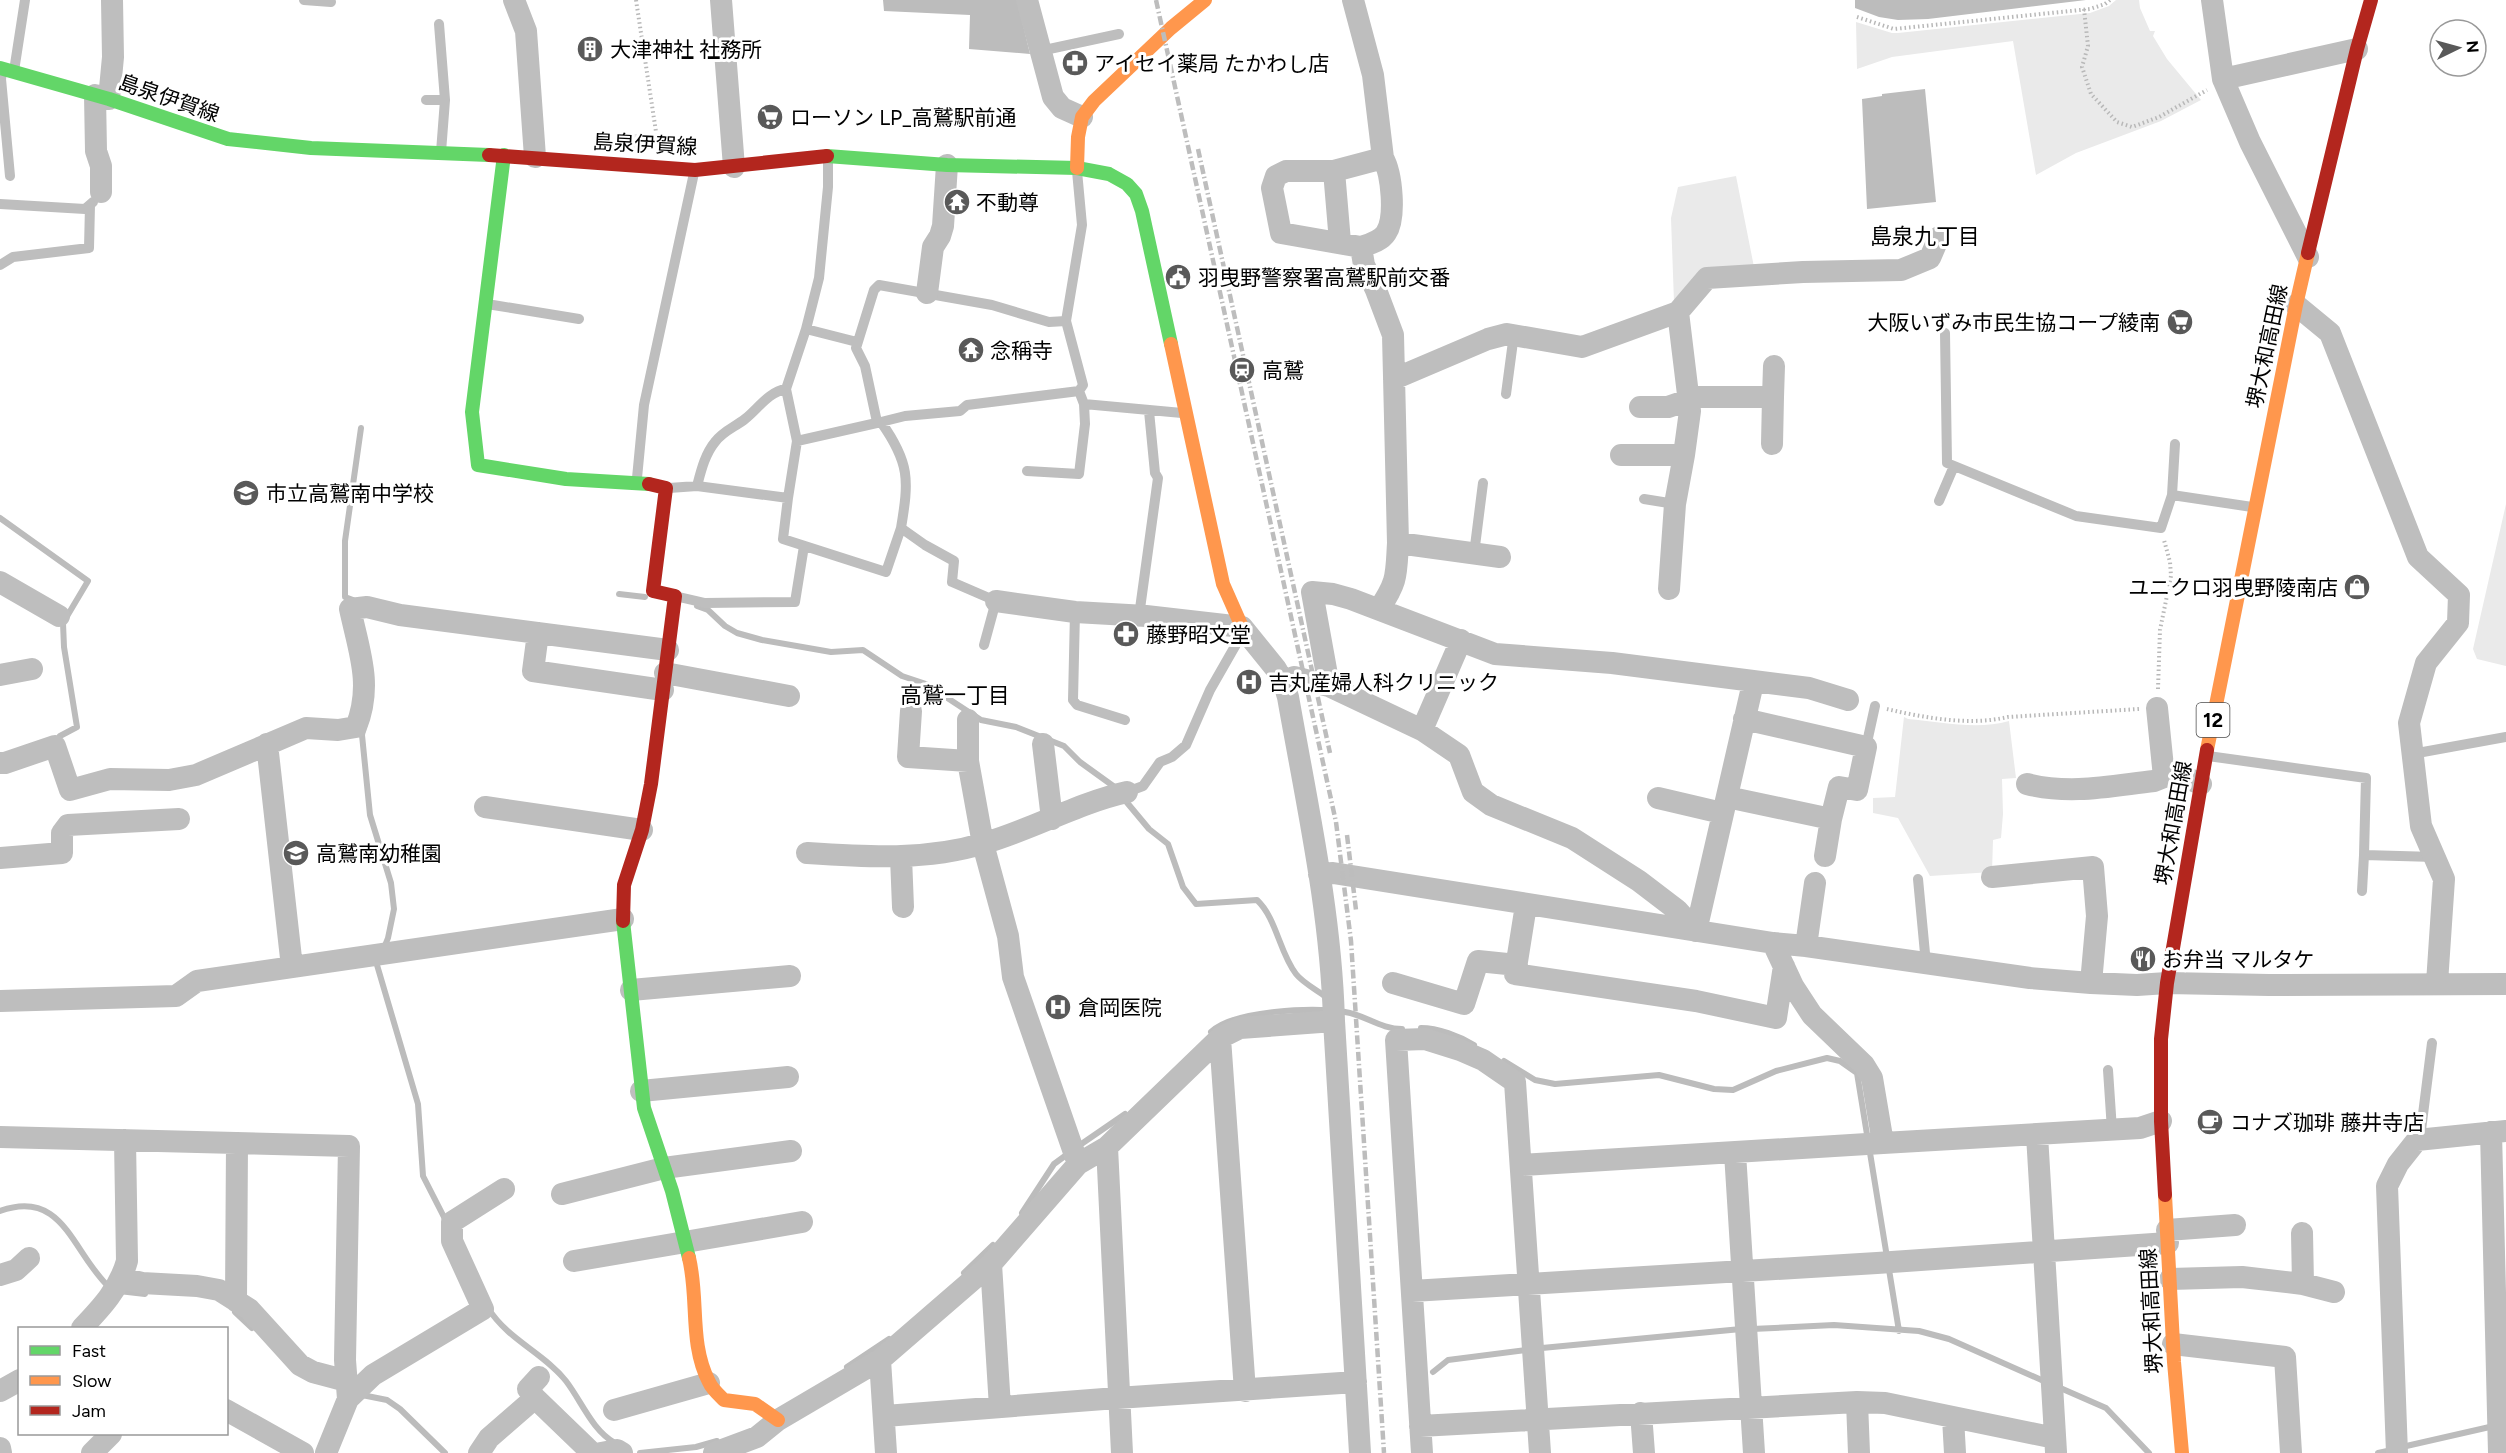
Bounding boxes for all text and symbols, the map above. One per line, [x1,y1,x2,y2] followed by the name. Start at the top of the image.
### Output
[2428,18,2488,78] north arrow
[575,34,605,64] building icon: 大津神社 社務所
[610,37,762,62] place label: 大津神社 社務所
[2462,40,2482,54] text: N
[1060,48,1090,78] pharmacy icon: アイセイ薬局 たかわし店
[1094,51,1329,76] place label: アイセイ薬局 たかわし店
[115,69,223,127] street label: 島泉伊賀線
[755,102,785,132] supermarket icon: ローソン LP_高鷲駅前通
[790,105,1016,130] place label: ローソン LP_高鷲駅前通
[592,129,698,159] street label: 島泉伊賀線
[942,187,972,217] temple icon: 不動尊
[976,190,1039,215] place label: 不動尊
[1870,223,1980,250] district label: 島泉九丁目
[1163,262,1193,292] public building icon: 羽曳野警察署高鷲駅前交番
[1198,265,1450,290] place label: 羽曳野警察署高鷲駅前交番
[2242,282,2292,410] street label: 堺大和高田線
[2165,307,2195,337] supermarket icon: 大阪いずみ市民生協コープ綾南
[1867,310,2160,335] place label: 大阪いずみ市民生協コープ綾南
[956,335,986,365] temple icon: 念稱寺
[990,338,1053,363] place label: 念稱寺
[1227,355,1257,385] station icon: 高鷲
[1262,358,1304,383] place label: 高鷲
[231,478,261,508] school or university icon: 市立高鷲南中学校
[266,481,434,506] place label: 市立高鷲南中学校
[2342,572,2372,602] shop icon: ユニクロ羽曳野陵南店
[2128,575,2338,600] place label: ユニクロ羽曳野陵南店
[1111,619,1141,649] pharmacy icon: 藤野昭文堂
[1146,622,1251,647] place label: 藤野昭文堂
[1234,667,1264,697] hospital icon: 吉丸産婦人科クリニック
[1268,670,1499,695] place label: 吉丸産婦人科クリニック
[900,682,1010,709] district label: 高鷲一丁目
[2196,703,2230,737] road number: 12
[2150,759,2196,887] street label: 堺大和高田線
[281,838,311,868] school or university icon: 高鷲南幼稚園
[316,841,442,866] place label: 高鷲南幼稚園
[2128,944,2158,974] restaurant icon: お弁当 マルタケ
[2162,947,2314,972] place label: お弁当 マルタケ
[1043,992,1073,1022] hospital icon: 倉岡医院
[1078,995,1162,1020] place label: 倉岡医院
[2195,1107,2225,1137] cafe icon: コナズ珈琲 藤井寺店
[2230,1110,2424,1135] place label: コナズ珈琲 藤井寺店
[2135,1247,2167,1375] street label: 堺大和高田線
[18,1327,228,1435] legend
[72,1340,106,1362] text: Fast
[72,1370,111,1392] text: Slow
[72,1400,106,1422] text: Jam

